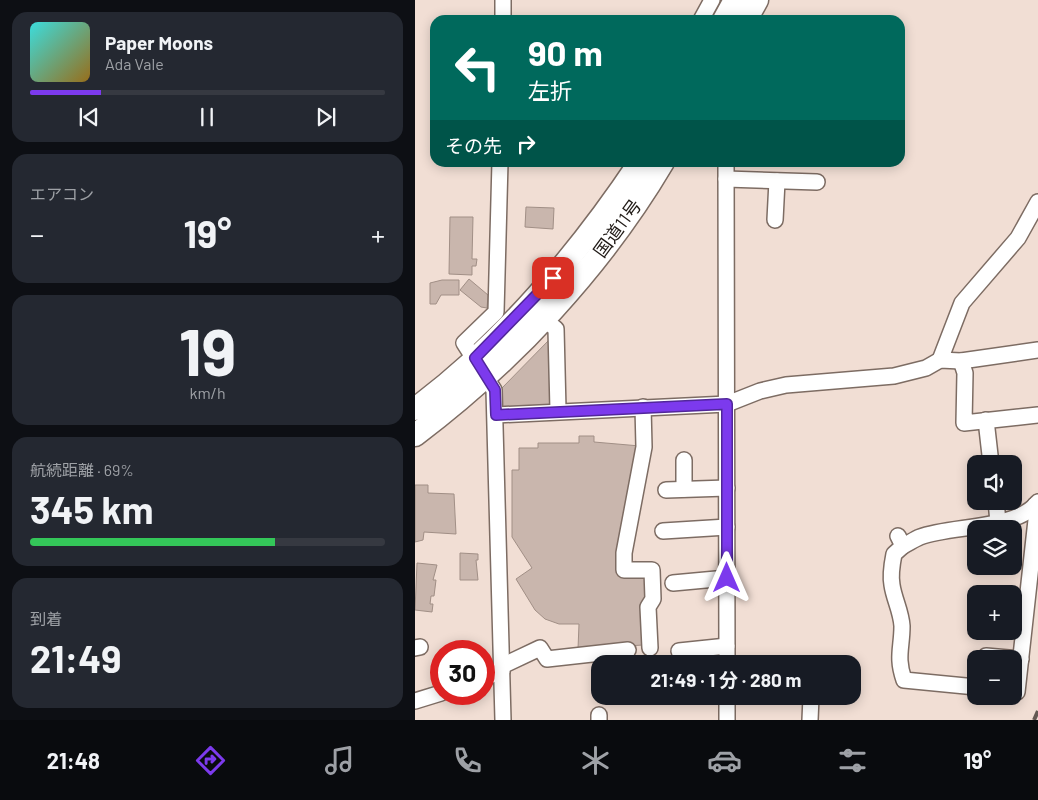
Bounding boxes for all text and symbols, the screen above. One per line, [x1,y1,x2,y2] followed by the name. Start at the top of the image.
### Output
[105,31,213,54] text: Paper Moons
[528,31,603,73] text: 90 m
[445,35,510,100] icon: left
[105,54,164,73] text: Ada Vale
[528,77,572,103] text: 左折
[75,103,103,131] icon: previous
[193,103,221,131] icon: pause
[312,103,340,131] icon: next
[512,130,540,158] icon: right
[445,134,502,157] text: その先
[30,184,94,203] text: エアコン
[589,195,645,261] street label: 国道11号
[184,210,231,256] text: 19°
[30,217,44,251] text: −
[371,217,385,251] text: +
[532,257,574,299] pin
[539,264,567,292] icon: arrive
[179,311,236,389] text: 19
[189,383,226,402] text: km/h
[967,455,1022,705] map controls
[967,455,1022,510] button: sound
[30,460,134,479] text: 航続距離 · 69%
[30,486,154,532] text: 345 km
[967,520,1022,575] button: layers
[700,551,752,603] position arrow
[967,585,1022,640] button: +
[30,609,62,628] text: 到着
[30,635,122,681] text: 21:49
[430,640,495,705] speed limit sign: 30
[967,650,1022,705] button: −
[651,668,801,691] text: 21:49 · 1 分 · 280 m
[193,743,228,778] icon: directions
[322,743,357,778] icon: music
[450,743,485,778] icon: phone
[578,743,613,778] icon: climate
[707,743,742,778] icon: car
[835,743,870,778] icon: filters
[47,747,100,773] text: 21:48
[964,747,991,773] text: 19°

